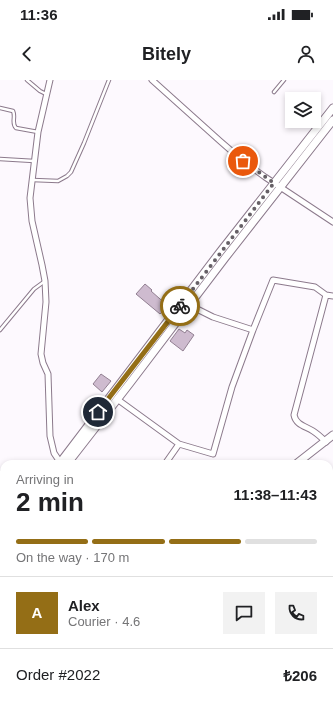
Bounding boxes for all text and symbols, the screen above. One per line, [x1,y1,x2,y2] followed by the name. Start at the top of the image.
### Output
[20,6,58,23] text: 11:36
[16,43,38,65] icon: back
[295,43,317,65] icon: person
[142,44,191,64] text: Bitely
[285,92,321,128] map controls
[285,92,321,128] button: layers
[226,144,260,178] pin
[232,150,254,172] icon: bag
[160,286,200,326] courier
[169,295,191,317] icon: bike
[81,395,115,429] pin
[87,401,109,423] icon: home
[16,472,74,487] text: Arriving in
[234,486,317,503] text: 11:38–11:43
[16,487,84,517] text: 2 min
[16,550,129,565] text: On the way · 170 m
[223,592,265,634] button: chat
[275,592,317,634] button: phone
[68,597,100,614] text: Alex
[32,604,42,621] text: A
[68,614,140,629] text: Courier · 4.6
[16,666,100,683] text: Order #2022
[283,667,317,684] text: ₺206

